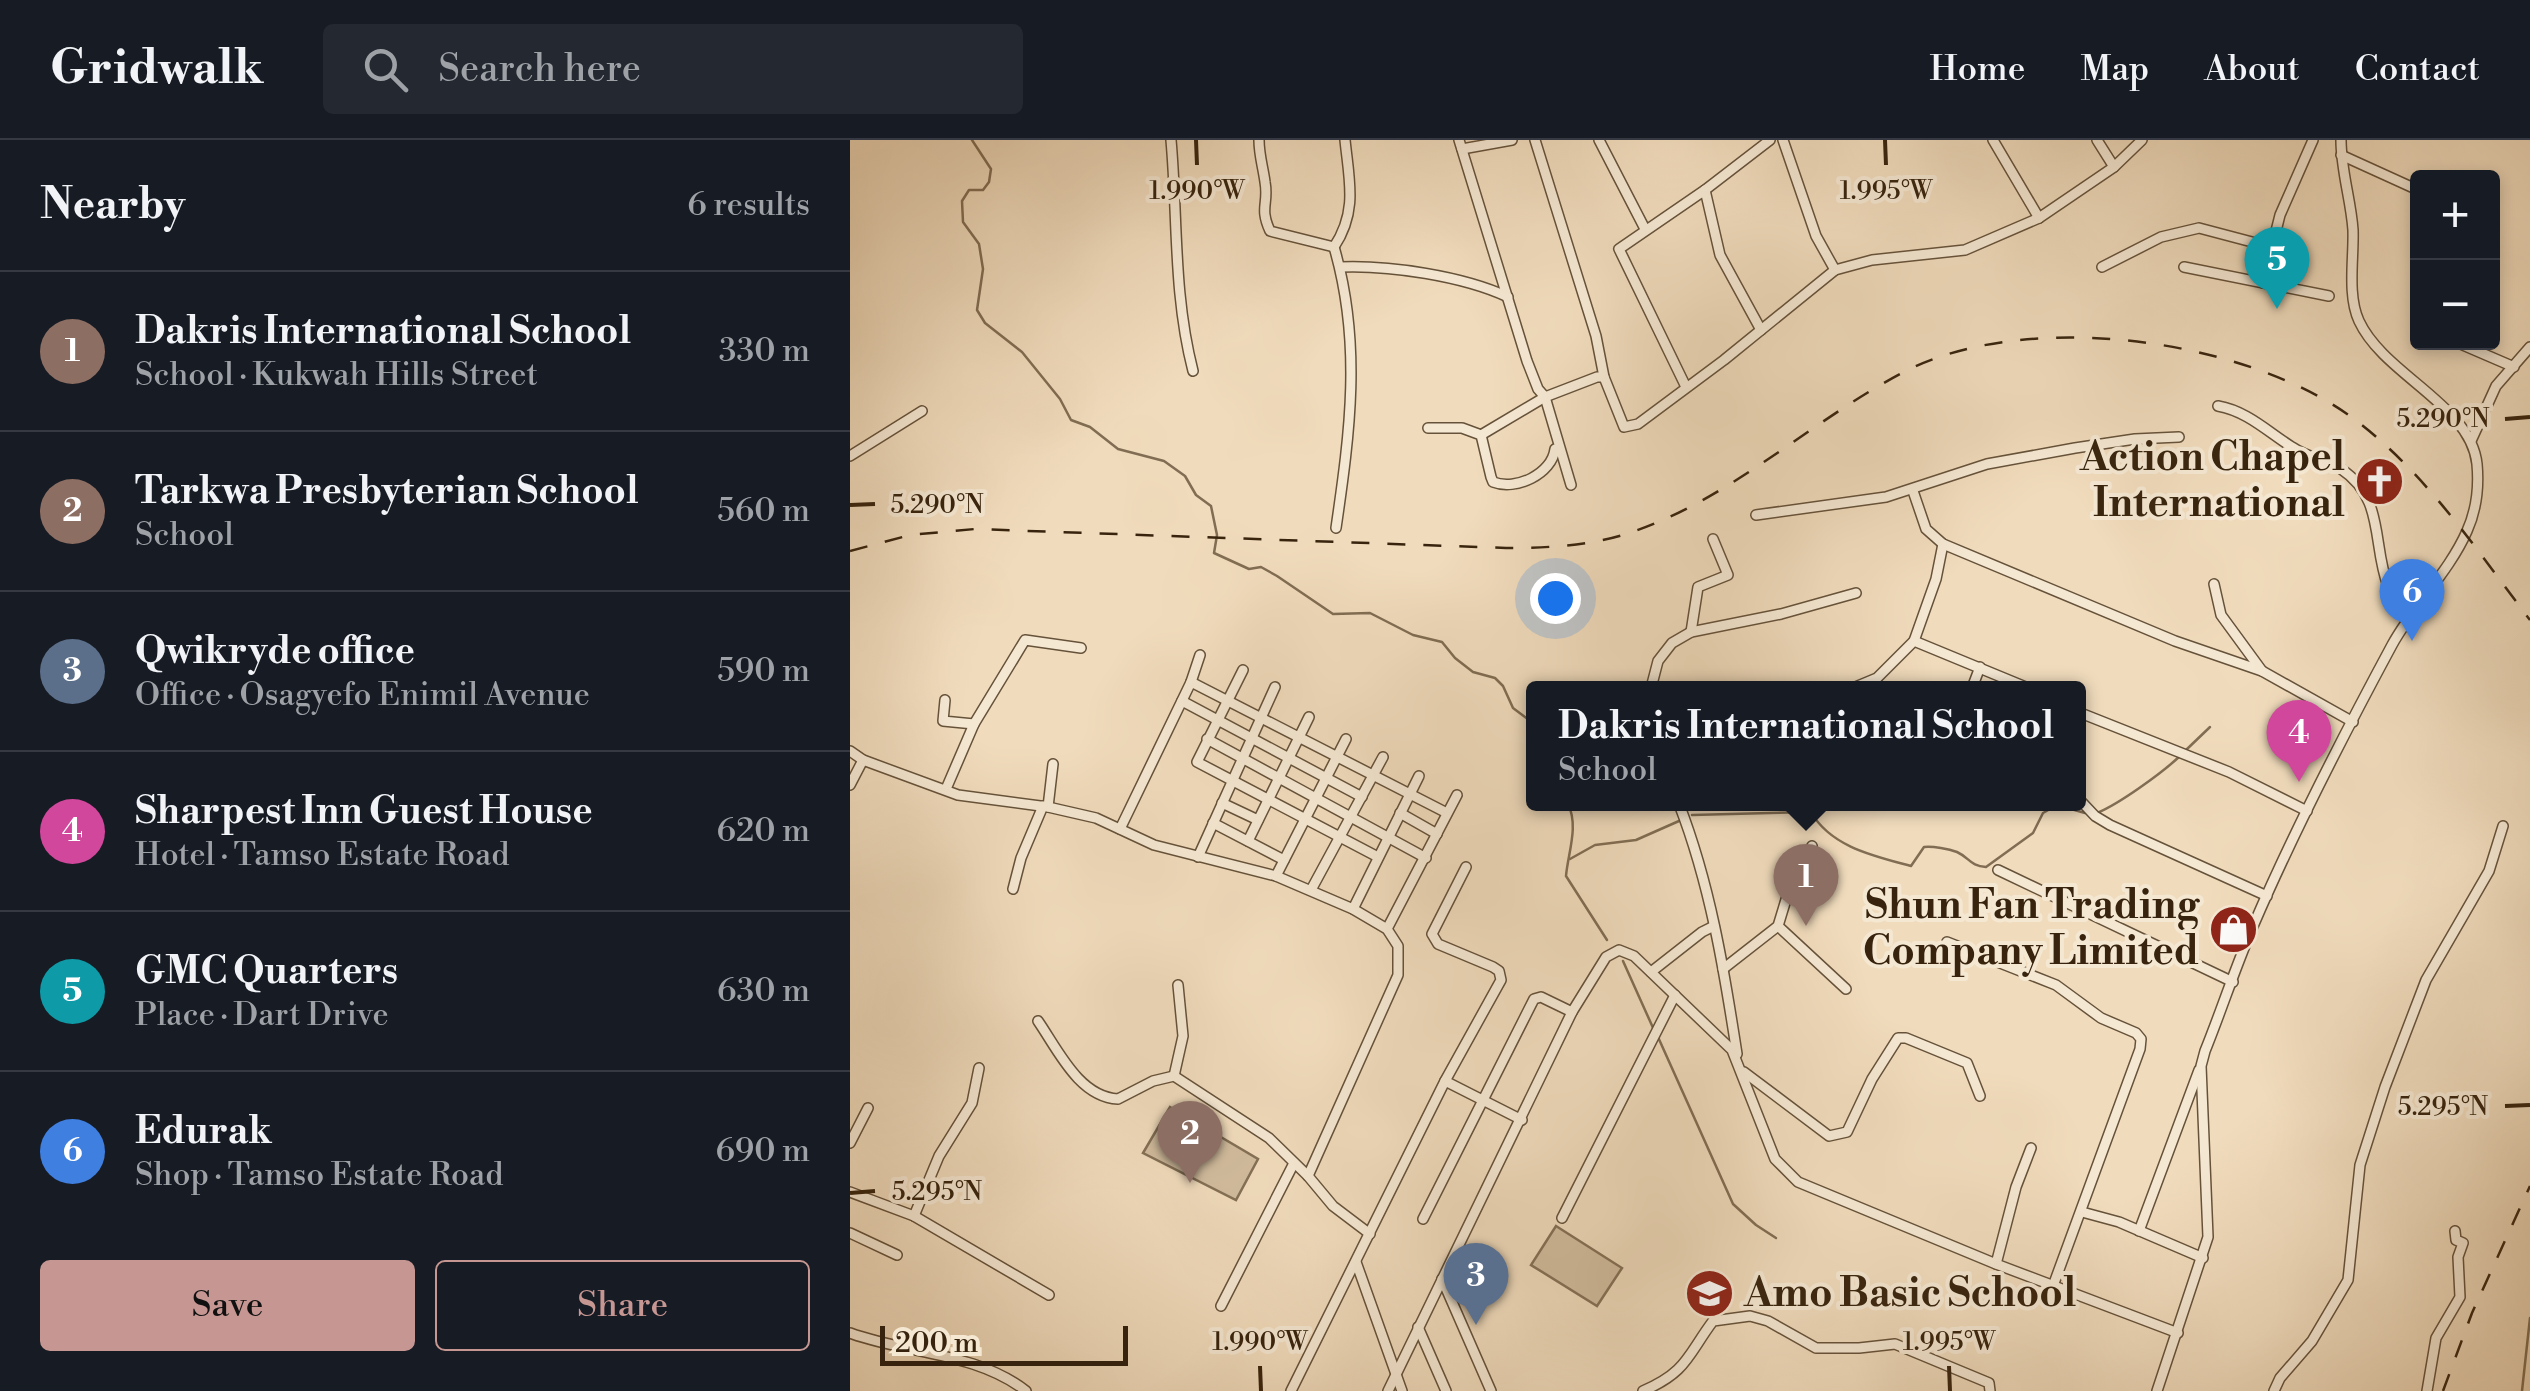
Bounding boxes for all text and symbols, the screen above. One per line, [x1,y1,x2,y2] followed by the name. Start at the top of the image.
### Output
[323,24,1023,114] search box
[50,39,263,99] text: Gridwalk
[358,42,413,97] icon: search
[438,46,641,93] text: Search here
[1929,48,2025,91] text: Home
[2080,48,2149,91] text: Map
[2204,48,2300,91] text: About
[2355,48,2480,91] text: Contact
[2410,170,2500,350] map controls
[2410,170,2500,260] button: +
[1149,176,1246,207] text: 1.990°W
[1840,176,1934,207] text: 1.995°W
[40,179,185,232] text: Nearby
[687,185,810,225] text: 6 results
[2244,226,2310,309] pin: 5
[2410,260,2500,350] button: −
[135,308,631,355] text: Dakris International School
[65,331,80,371] text: 1
[719,331,810,371] text: 330 m
[135,355,538,395] text: School · Kukwah Hills Street
[2396,404,2490,435] text: 5.290°N
[2079,433,2345,529] place label: Action Chapel International
[2354,455,2406,507] church icon: Action Chapel International
[135,468,638,515] text: Tarkwa Presbyterian School
[890,490,984,521] text: 5.290°N
[62,491,83,531] text: 2
[717,491,810,531] text: 560 m
[135,515,234,555] text: School
[2380,558,2444,641] pin: 6
[1530,573,1581,624] your location
[135,628,415,675] text: Qwikryde office
[63,651,82,691] text: 3
[717,651,810,691] text: 590 m
[135,675,590,715] text: Office · Osagyefo Enimil Avenue
[1526,681,2086,811] popup
[2266,700,2332,782] pin: 4
[1558,703,2054,750] text: Dakris International School
[1558,750,1657,790] text: School
[135,788,593,835] text: Sharpest Inn Guest House
[62,811,83,851] text: 4
[717,811,810,851] text: 620 m
[135,835,509,875] text: Hotel · Tamso Estate Road
[1774,844,1838,926] pin: 1
[1863,881,2200,977] place label: Shun Fan Trading Company Limited
[2208,903,2260,955] shop icon: Shun Fan Trading Company Limited
[135,948,398,995] text: GMC Quarters
[63,971,82,1011] text: 5
[717,971,810,1011] text: 630 m
[135,995,389,1035] text: Place · Dart Drive
[2398,1092,2489,1123] text: 5.295°N
[1158,1100,1222,1183] pin: 2
[135,1108,272,1155] text: Edurak
[62,1131,83,1171] text: 6
[715,1131,810,1171] text: 690 m
[135,1155,503,1195] text: Shop · Tamso Estate Road
[892,1177,983,1208] text: 5.295°N
[1444,1242,1508,1325] pin: 3
[40,1260,415,1351] button: Save
[435,1260,810,1351] button: Share
[1683,1268,1735,1320] school or university icon: Amo Basic School
[1743,1269,2076,1319] place label: Amo Basic School
[880,1321,1128,1366] scale bar
[895,1326,978,1361] text: 200 m
[1212,1327,1309,1358] text: 1.990°W
[1903,1327,1997,1358] text: 1.995°W

